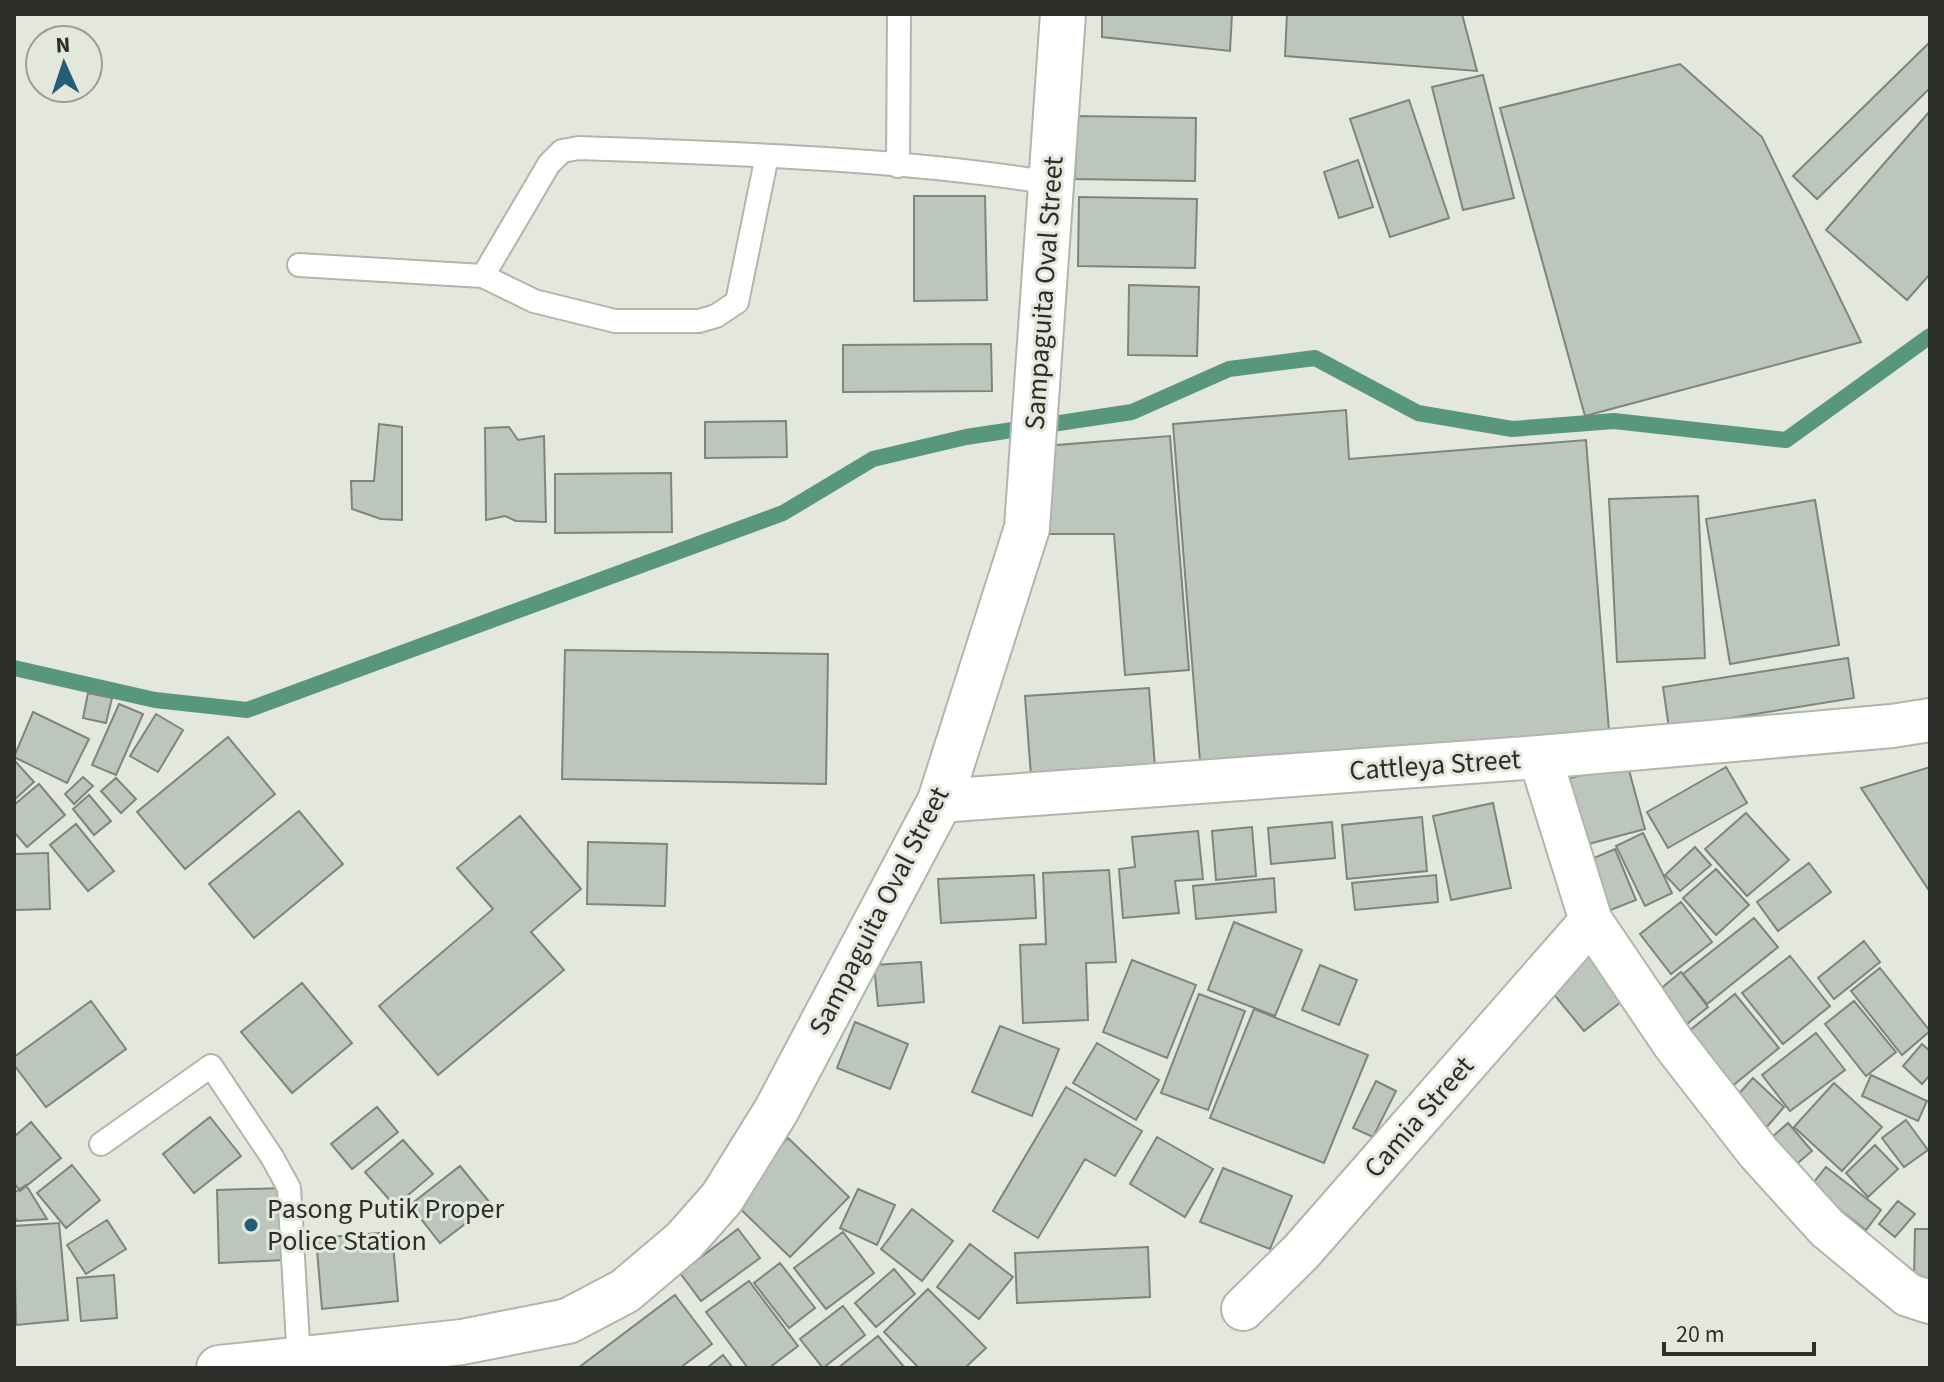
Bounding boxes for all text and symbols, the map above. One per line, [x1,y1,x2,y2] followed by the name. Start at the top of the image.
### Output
[24,24,104,104] north arrow
[55,29,71,61] text: N
[1014,154,1074,431] street label: Sampaguita Oval Street
[1348,739,1523,791] street label: Cattleya Street
[799,779,959,1042] street label: Sampaguita Oval Street
[1355,1047,1484,1187] street label: Camia Street
[267,1189,504,1261] place label: Pasong Putik Proper Police Station
[242,1216,260,1234] marker: Pasong Putik Proper Police Station
[1664,1306,1814,1356] scale bar
[1676,1317,1725,1352] text: 20 m

